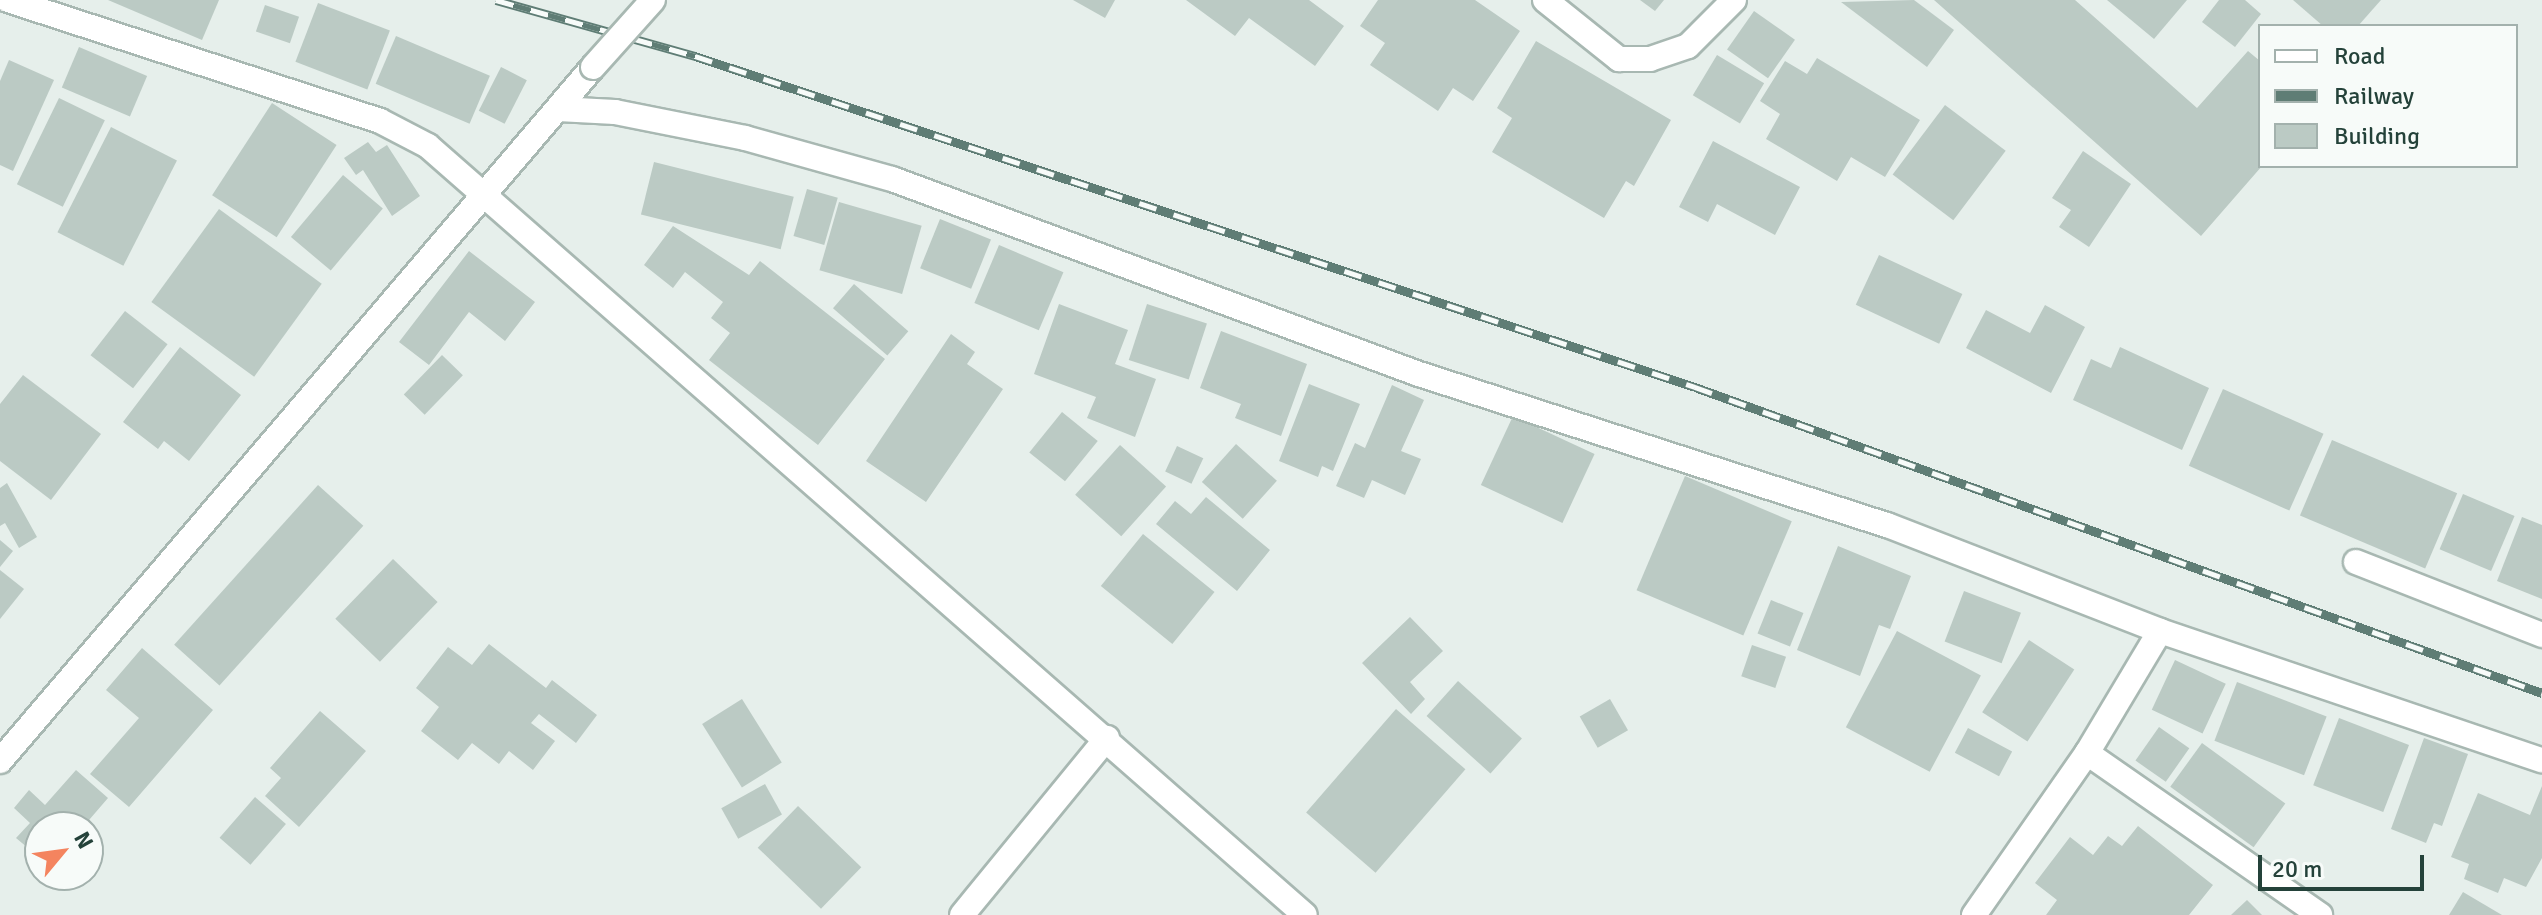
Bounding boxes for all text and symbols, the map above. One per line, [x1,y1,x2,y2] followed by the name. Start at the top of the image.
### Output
[2258,24,2518,168] legend
[2334,41,2385,71] text: Road
[2334,81,2414,111] text: Railway
[2334,121,2420,151] text: Building
[24,811,104,891] north arrow
[68,827,99,853] text: N
[2262,839,2428,889] scale bar
[2272,854,2322,884] text: 20 m

